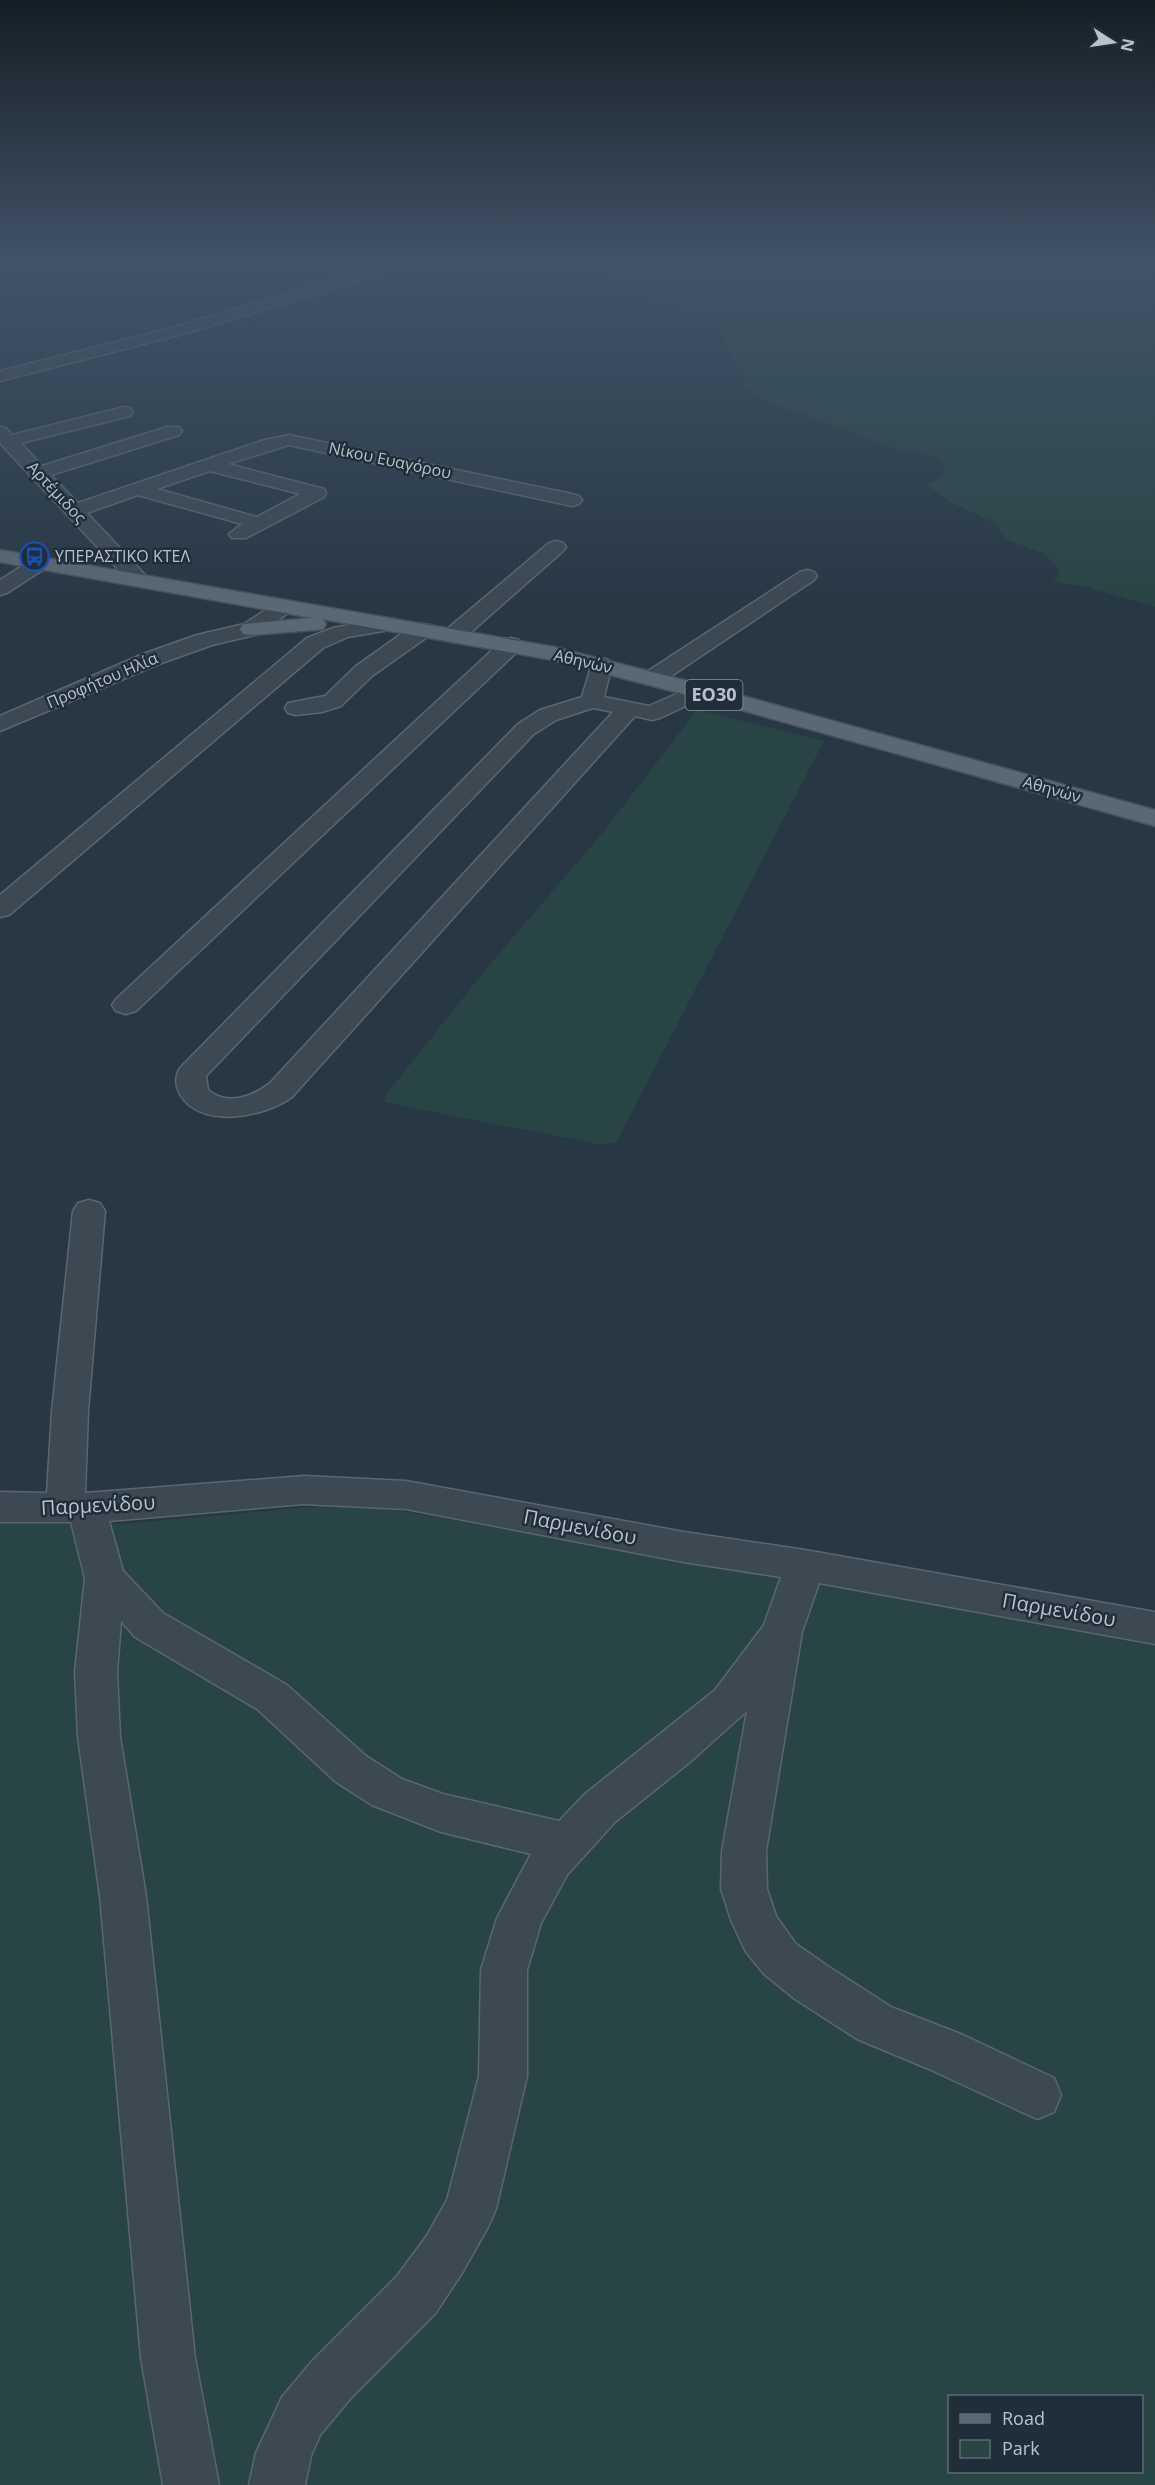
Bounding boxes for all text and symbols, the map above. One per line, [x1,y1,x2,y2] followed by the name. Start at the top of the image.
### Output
[1083,12,1143,72] north arrow
[1116,36,1140,54] text: N
[327,436,453,484] street label: Νίκου Ευαγόρου
[23,456,92,528] street label: Αρτέμιδος
[18,540,50,572] bus stop icon: ΥΠΕΡΑΣΤΙΚΟ ΚΤΕΛ
[55,545,190,567] place label: ΥΠΕΡΑΣΤΙΚΟ ΚΤΕΛ
[552,644,615,678] street label: Αθηνών
[43,647,161,713] street label: Προφήτου Ηλία
[686,680,742,710] road number: ΕΟ30
[1021,770,1084,808] street label: Αθηνών
[40,1488,156,1521] street label: Παρμενίδου
[521,1502,639,1551] street label: Παρμενίδου
[1000,1586,1118,1633] street label: Παρμενίδου
[948,2395,1143,2473] legend
[1002,2406,1045,2430] text: Road
[1002,2436,1040,2460] text: Park

